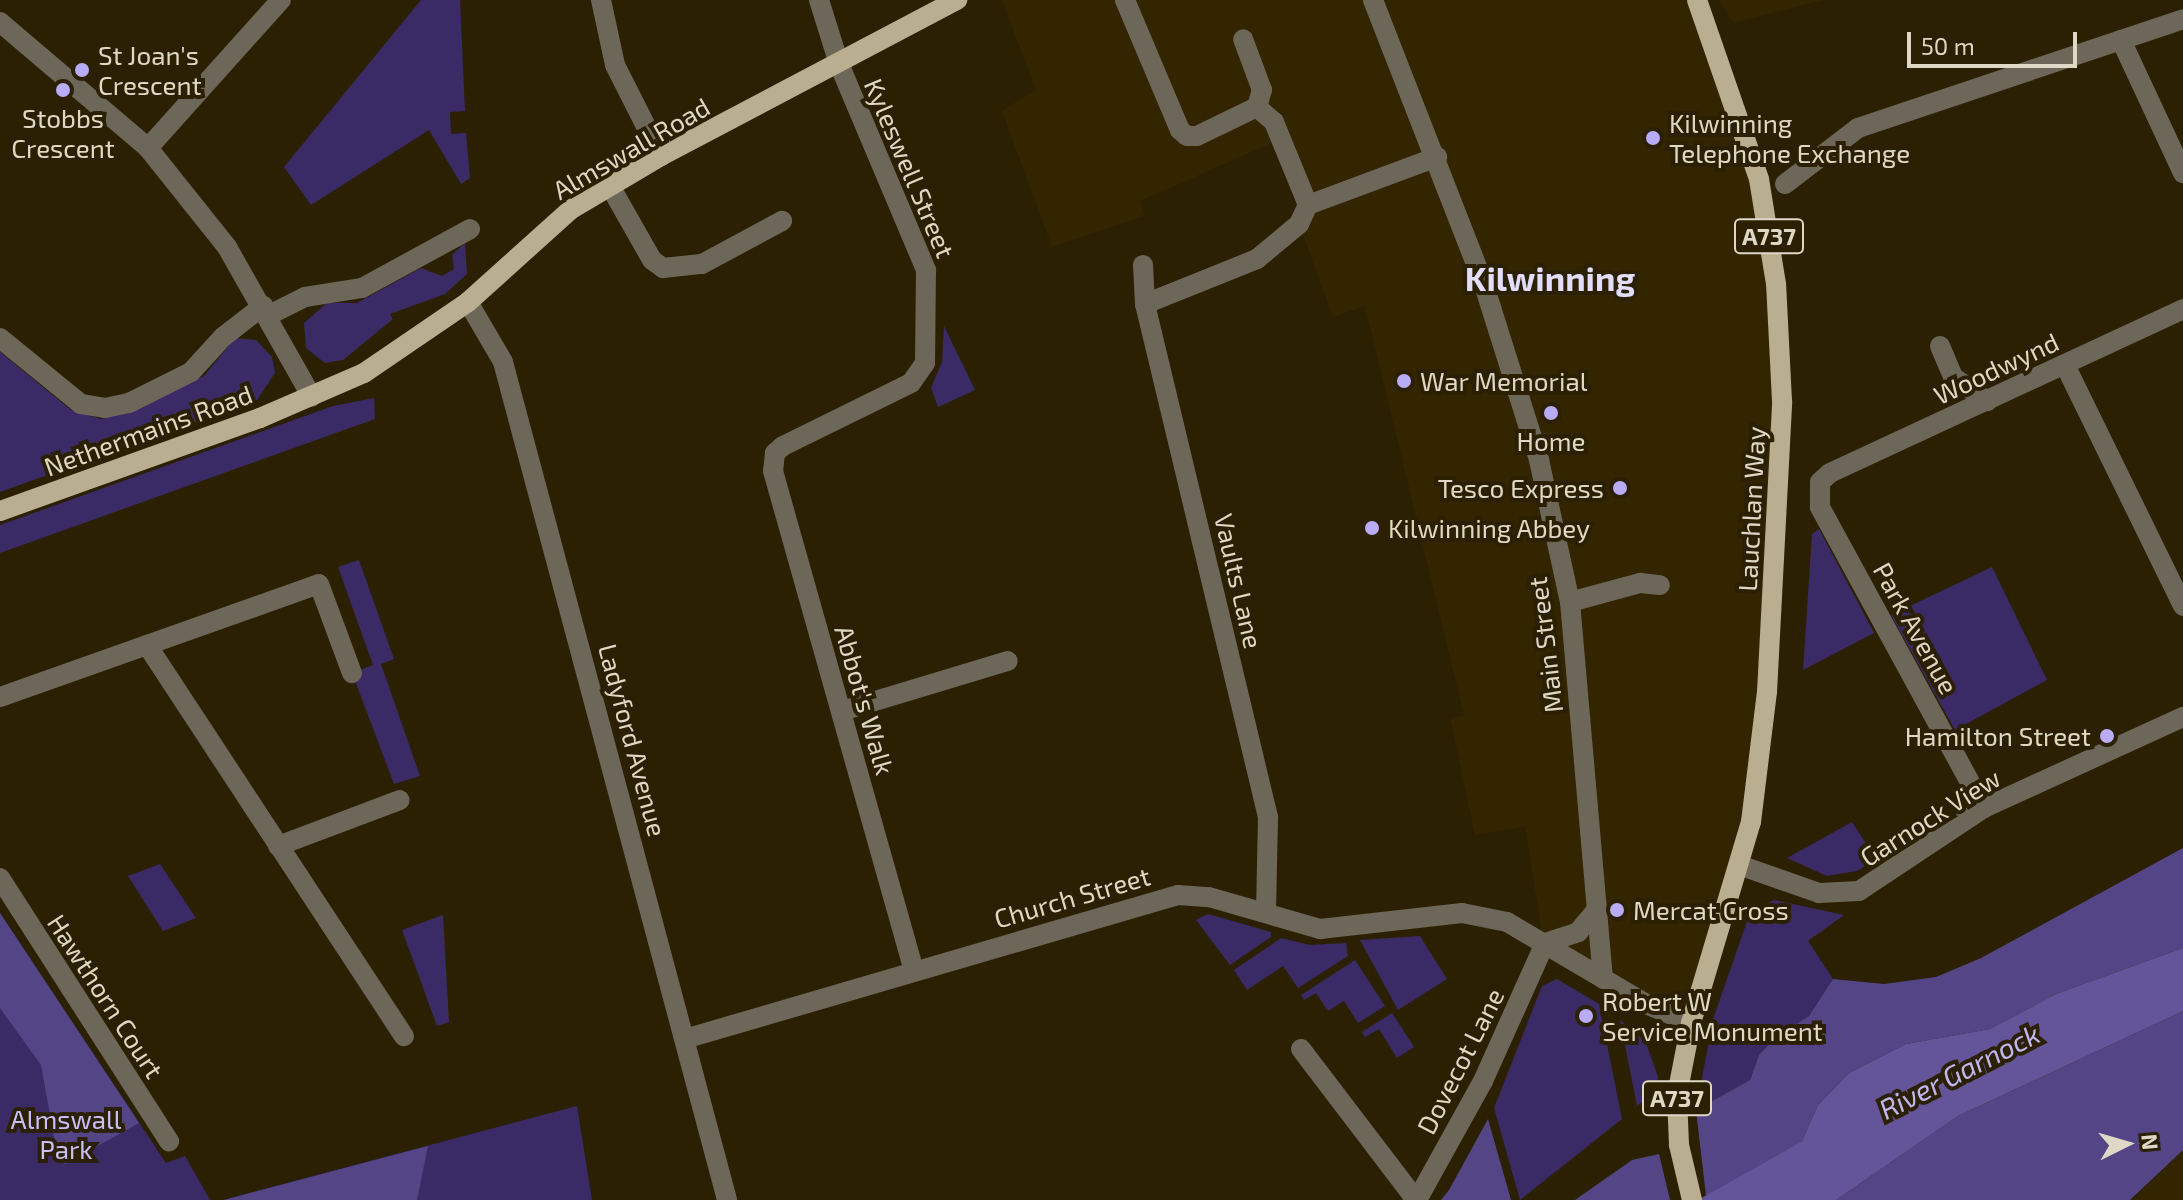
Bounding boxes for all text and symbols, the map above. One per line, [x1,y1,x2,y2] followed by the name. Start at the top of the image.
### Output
[1911,16,2081,66] scale bar
[1921,31,1975,60] text: 50 m
[98,39,202,100] place label: St Joan's Crescent
[73,61,91,79] marker: St Joan's Crescent
[858,73,962,263] street label: Kyleswell Street
[54,81,72,99] marker: Stobbs Crescent
[547,90,715,206] street label: Almswall Road
[11,102,115,164] place label: Stobbs Crescent
[1669,107,1910,168] place label: Kilwinning Telephone Exchange
[1644,129,1662,147] marker: Kilwinning Telephone Exchange
[1733,216,1805,256] road number: A737
[1465,258,1635,298] district label: Kilwinning
[1929,326,2063,410] street label: Woodwynd
[1420,365,1588,397] place label: War Memorial
[1395,372,1413,390] marker: War Memorial
[40,378,256,482] street label: Nethermains Road
[1542,404,1560,422] marker: Home
[1517,425,1585,457] place label: Home
[1731,426,1771,592] street label: Lauchlan Way
[1438,472,1604,504] place label: Tesco Express
[1611,479,1629,497] marker: Tesco Express
[1208,511,1270,651] street label: Vaults Lane
[1388,512,1591,544] place label: Kilwinning Abbey
[1363,519,1381,537] marker: Kilwinning Abbey
[1867,557,1965,699] street label: Park Avenue
[1521,575,1569,715] street label: Main Street
[829,621,901,779] street label: Abbot's Walk
[592,640,674,840] street label: Ladyford Avenue
[1905,720,2091,752] place label: Hamilton Street
[2098,727,2116,745] marker: Hamilton Street
[1854,761,2006,873] street label: Garnock View
[990,860,1154,934] street label: Church Street
[1633,894,1789,926] place label: Mercat Cross
[1608,901,1626,919] marker: Mercat Cross
[41,908,171,1084] street label: Hawthorn Court
[1410,983,1510,1139] street label: Dovecot Lane
[1602,985,1823,1046] place label: Robert W Service Monument
[1577,1007,1595,1025] marker: Robert W Service Monument
[1873,1016,2045,1126] water label: River Garnock
[1641,1078,1713,1118] road number: A737
[11,1103,121,1164] park label: Almswall Park
[2087,1104,2167,1184] north arrow
[2137,1133,2165,1151] text: N

